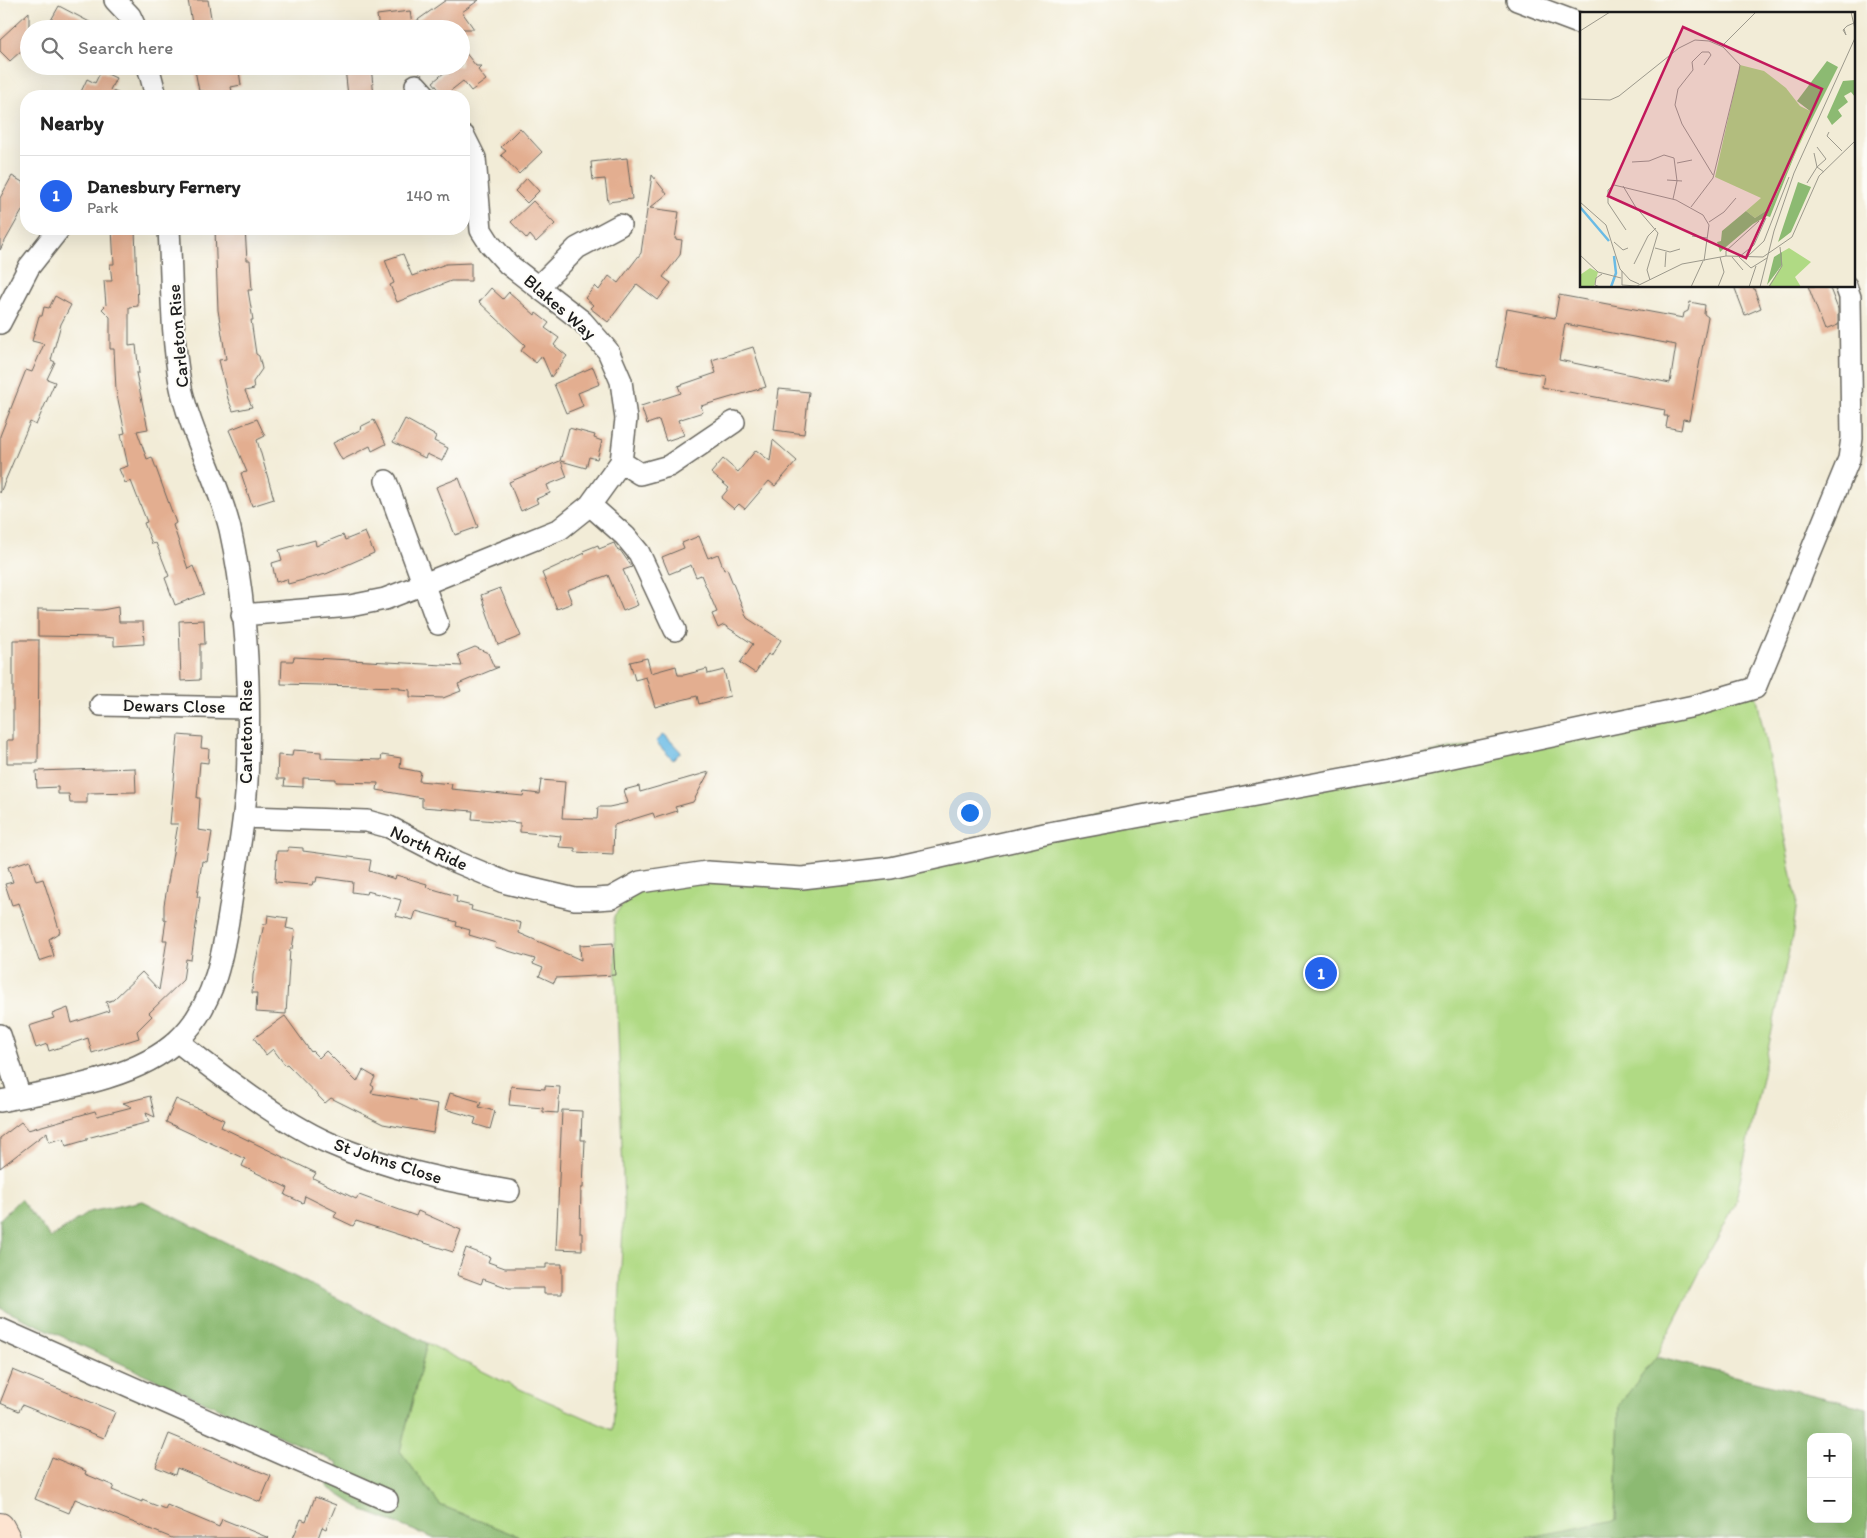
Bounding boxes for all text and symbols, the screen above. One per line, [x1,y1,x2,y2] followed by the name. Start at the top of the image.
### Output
[1580,12,1854,288] inset map
[20,20,470,75] search box
[38,34,66,62] icon: search
[78,36,173,59] text: Search here
[40,110,104,135] text: Nearby
[87,175,241,198] text: Danesbury Fernery
[52,186,60,205] text: 1
[406,186,450,205] text: 140 m
[87,198,118,217] text: Park
[519,269,601,345] street label: Blakes Way
[163,283,193,389] street label: Carleton Rise
[235,680,257,784] street label: Carleton Rise
[122,694,226,718] street label: Dewars Close
[957,800,983,826] your location
[387,820,471,876] street label: North Ride
[1305,954,1337,992] pin: 1
[331,1133,445,1189] street label: St Johns Close
[1807,1433,1852,1523] map controls
[1807,1433,1852,1478] button: +
[1807,1478,1852,1523] button: −

